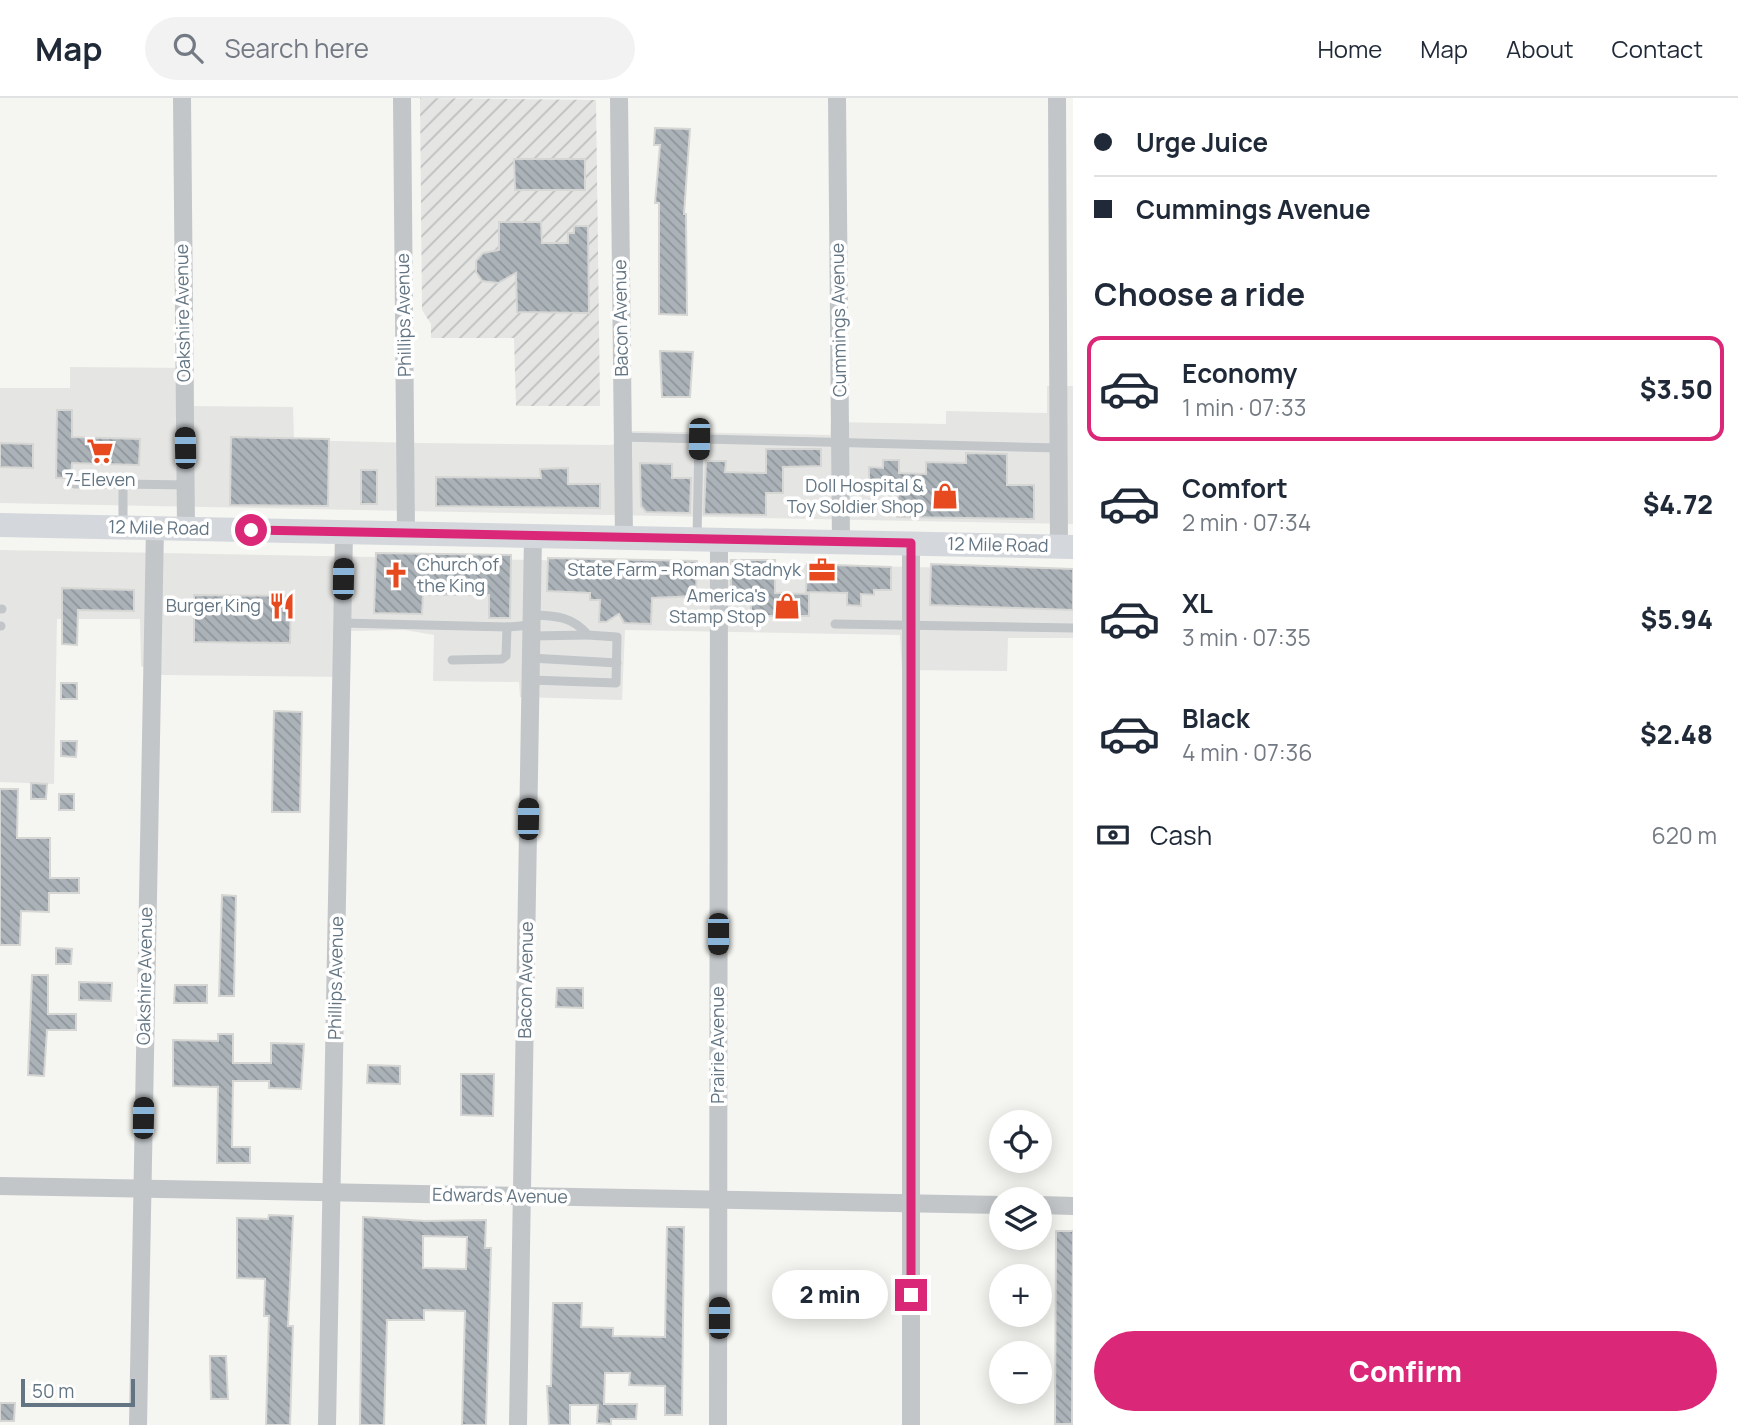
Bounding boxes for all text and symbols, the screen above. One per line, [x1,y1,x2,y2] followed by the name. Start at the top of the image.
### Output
[145,17,635,80] search box
[35,26,103,71] text: Map
[169,29,207,67] icon: search
[225,30,369,66] text: Search here
[1317,32,1382,65] text: Home
[1420,32,1468,65] text: Map
[1506,32,1574,65] text: About
[1612,32,1703,65] text: Contact
[1136,124,1268,160] text: Urge Juice
[1136,191,1371,227] text: Cummings Avenue
[825,243,851,397] street label: Cummings Avenue
[169,244,195,382] street label: Oakshire Avenue
[390,253,416,377] street label: Phillips Avenue
[607,259,633,377] street label: Bacon Avenue
[1094,272,1305,316] text: Choose a ride
[1182,355,1297,391] text: Economy
[1098,357,1161,420] icon: car
[1640,371,1713,407] text: $3.50
[1182,391,1306,423] text: 1 min · 07:33
[689,418,710,460] car
[175,427,196,469] car
[85,436,115,466] supermarket icon: 7-Eleven
[65,467,135,491] place label: 7-Eleven
[1182,470,1288,506] text: Comfort
[1098,472,1161,535] icon: car
[787,473,924,518] place label: Doll Hospital & Toy Soldier Shop
[930,481,960,511] shop icon: Doll Hospital & Toy Soldier Shop
[1643,486,1713,522] text: $4.72
[1182,506,1311,538] text: 2 min · 07:34
[108,514,210,540] street label: 12 Mile Road
[235,514,267,546] route start
[947,531,1049,557] street label: 12 Mile Road
[417,552,499,597] place label: Church of the King
[807,555,837,585] office icon: State Farm - Roman Stadnyk
[567,557,802,581] place label: State Farm - Roman Stadnyk
[333,558,354,600] car
[381,560,411,590] church icon: Church of the King
[669,583,766,628] place label: America's Stamp Stop
[1182,585,1213,621] text: XL
[1098,587,1161,650] icon: car
[267,591,297,621] restaurant icon: Burger King
[772,591,802,621] shop icon: America's Stamp Stop
[166,593,261,617] place label: Burger King
[1641,601,1713,637] text: $5.94
[1182,621,1311,653] text: 3 min · 07:35
[1182,700,1250,736] text: Black
[1098,702,1161,765] icon: car
[1640,716,1713,752] text: $2.48
[1182,736,1313,768] text: 4 min · 07:36
[518,798,539,840] car
[1094,816,1132,854] icon: cash
[1150,817,1212,853] text: Cash
[1651,819,1717,851] text: 620 m
[131,907,157,1045] street label: Oakshire Avenue
[708,913,729,955] car
[322,916,348,1040] street label: Phillips Avenue
[512,921,538,1039] street label: Bacon Avenue
[705,986,729,1104] street label: Prairie Avenue
[133,1097,154,1139] car
[989,1110,1052,1404] map controls
[989,1110,1052,1173] button: locate
[432,1182,568,1208] street label: Edwards Avenue
[989,1187,1052,1250] button: layers
[989,1264,1052,1327] button: +
[771,1270,886,1320] callout: 2 min
[800,1278,861,1310] text: 2 min
[895,1279,927,1311] route end
[709,1297,730,1339] car
[1094,1331,1717,1411] button: Confirm
[989,1341,1052,1404] button: −
[21,1376,135,1408] scale bar
[32,1378,74,1404] text: 50 m

